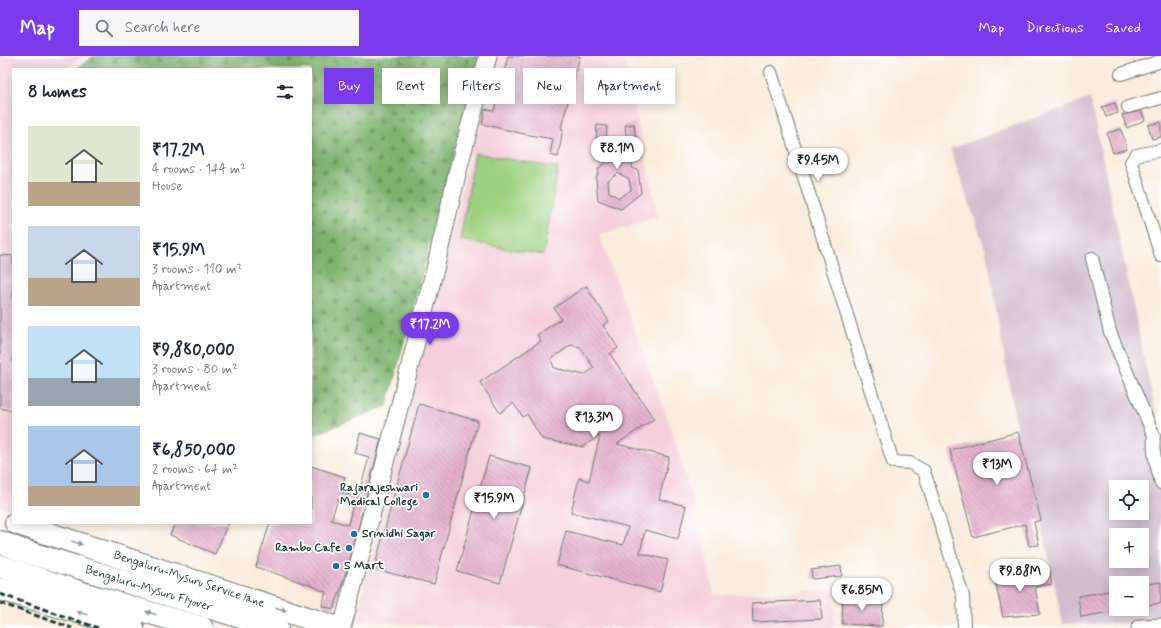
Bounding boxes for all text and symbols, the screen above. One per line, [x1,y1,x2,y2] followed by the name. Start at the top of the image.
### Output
[79,10,359,46] search box
[20,16,55,41] text: Map
[93,17,115,39] icon: search
[125,18,200,38] text: Search here
[978,19,1004,37] text: Map
[1026,19,1084,37] text: Directions
[1106,19,1141,37] text: Saved
[324,68,374,104] chip: Buy
[382,68,440,104] chip: Rent
[448,68,515,104] chip: Filters
[523,68,576,104] chip: New
[584,68,675,104] chip: Apartment
[28,81,87,103] text: 8 homes
[274,81,296,103] icon: filters
[589,136,645,170] pin: ₹8.1M
[152,139,205,161] text: ₹17.2M
[600,140,634,157] text: ₹8.1M
[60,142,108,190] icon: home
[785,148,851,182] pin: ₹9.45M
[797,152,839,169] text: ₹9.45M
[152,161,246,178] text: 4 rooms · 144 m²
[152,178,183,195] text: House
[152,239,205,261] text: ₹15.9M
[60,242,108,290] icon: home
[152,261,242,278] text: 3 rooms · 110 m²
[152,278,211,295] text: Apartment
[397,312,463,346] pin: ₹17.2M
[410,316,450,333] text: ₹17.2M
[152,339,235,361] text: ₹9,880,000
[60,342,108,390] icon: home
[152,361,238,378] text: 3 rooms · 80 m²
[152,378,211,395] text: Apartment
[561,405,627,439] pin: ₹13.3M
[575,409,613,426] text: ₹13.3M
[152,439,236,461] text: ₹6,850,000
[60,442,108,490] icon: home
[973,452,1021,486] pin: ₹13M
[982,456,1012,473] text: ₹13M
[152,461,238,478] text: 2 rooms · 64 m²
[152,478,211,495] text: Apartment
[340,480,418,511] place label: Rajarajeshwari Medical College
[1109,480,1149,616] map controls
[1109,480,1149,520] button: locate
[461,486,527,520] pin: ₹15.9M
[421,490,431,500] marker: Rajarajeshwari Medical College
[474,490,514,507] text: ₹15.9M
[362,526,436,542] place label: Srinidhi Sagar
[1109,528,1149,568] button: +
[349,529,359,539] marker: Srinidhi Sagar
[275,540,341,556] place label: Rambo Cafe
[71,541,83,547] one-way arrow
[344,543,354,553] marker: Rambo Cafe
[111,547,267,612] street label: Bengaluru-Mysuru Service lane
[344,558,385,574] place label: S Mart
[987,559,1053,593] pin: ₹9.88M
[331,561,341,571] marker: S Mart
[83,562,214,616] street label: Bengaluru-Mysuru Flyover
[999,563,1041,580] text: ₹9.88M
[1109,576,1149,616] button: −
[829,578,895,612] pin: ₹6.85M
[841,582,883,599] text: ₹6.85M
[275,606,287,612] one-way arrow
[76,610,88,616] one-way arrow
[144,610,156,616] one-way arrow

